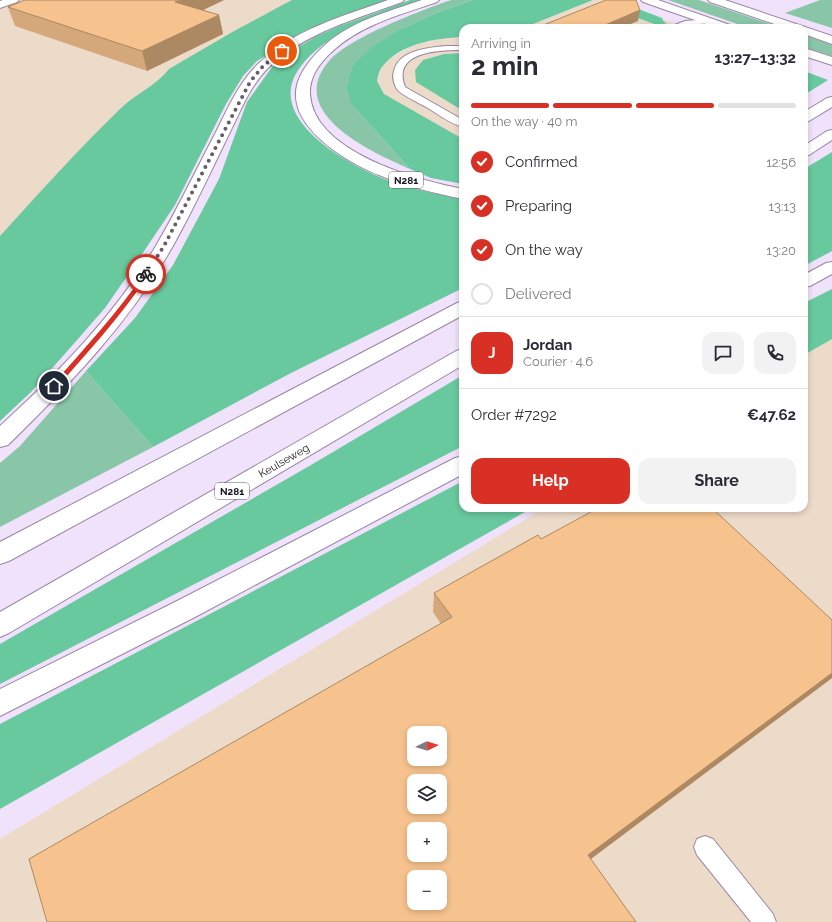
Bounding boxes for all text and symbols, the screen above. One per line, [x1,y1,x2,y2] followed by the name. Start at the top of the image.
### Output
[265,34,299,68] pin
[471,36,531,51] text: Arriving in
[271,40,293,62] icon: bag
[715,49,796,67] text: 13:27–13:32
[471,51,538,81] text: 2 min
[471,114,578,129] text: On the way · 40 m
[471,151,493,173] icon: check
[505,153,578,171] text: Confirmed
[766,155,796,170] text: 12:56
[389,172,423,188] road number: N281
[471,195,493,217] icon: check
[505,197,572,215] text: Preparing
[769,199,796,214] text: 13:13
[471,239,493,261] icon: check
[505,241,583,259] text: On the way
[766,243,796,258] text: 13:20
[126,254,166,294] courier
[135,263,157,285] icon: bike
[505,285,572,303] text: Delivered
[702,332,744,374] button: chat
[754,332,796,374] button: phone
[523,336,572,354] text: Jordan
[488,344,496,362] text: J
[523,354,593,369] text: Courier · 4.6
[37,369,71,403] pin
[43,375,65,397] icon: home
[471,406,557,424] text: Order #7292
[747,406,796,424] text: €47.62
[256,441,312,481] street label: Keulseweg
[471,458,630,504] button: Help
[638,458,796,504] button: Share
[215,483,249,499] road number: N281
[407,726,447,766] north arrow
[407,726,447,910] map controls
[407,774,447,814] button: layers
[407,822,447,862] button: +
[407,870,447,910] button: −

